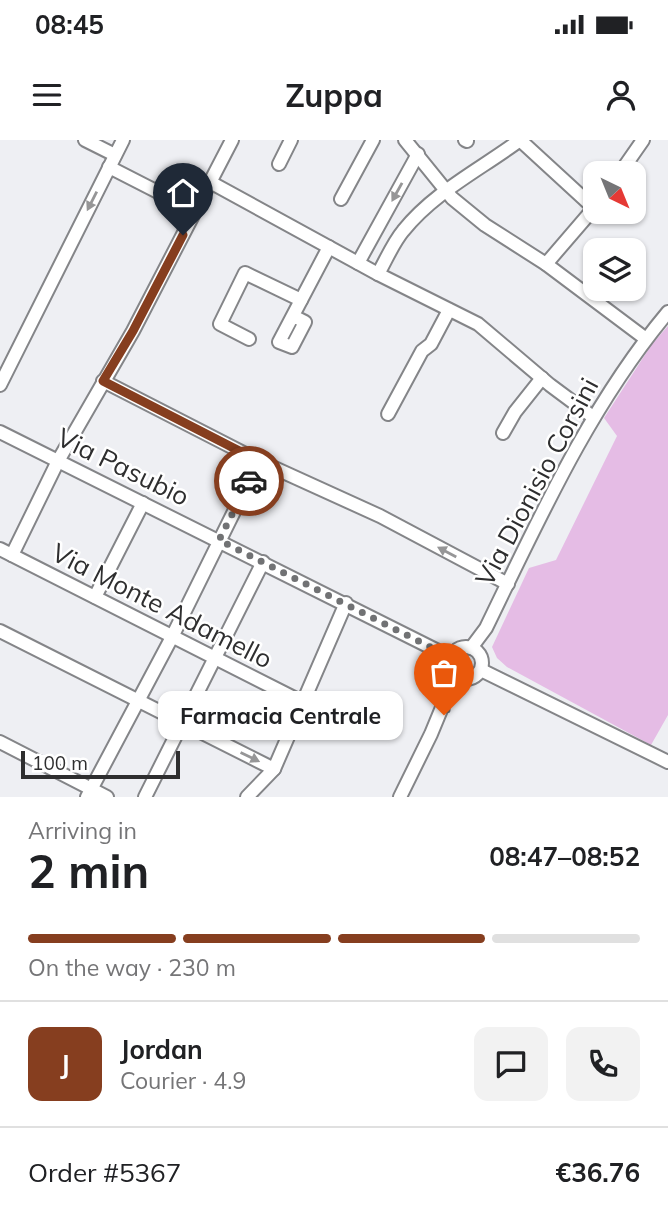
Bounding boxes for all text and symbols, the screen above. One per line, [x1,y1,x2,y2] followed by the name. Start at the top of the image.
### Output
[35,8,104,41] text: 08:45
[285,75,383,115] text: Zuppa
[28,76,66,114] icon: menu
[602,76,640,114] icon: person
[583,161,646,224] north arrow
[583,161,646,301] map controls
[153,163,213,235] pin
[164,174,202,212] icon: home
[391,182,403,202] one-way arrow
[87,191,98,211] one-way arrow
[583,238,646,301] button: layers
[468,372,605,591] street label: Via Dionisio Corsini
[52,420,195,513] street label: Via Pasubio
[214,446,284,516] courier
[230,462,268,500] icon: car
[46,536,278,676] street label: Via Monte Adamello
[437,546,457,558] one-way arrow
[414,643,474,715] pin
[425,654,463,692] icon: bag
[157,690,402,740] callout: Farmacia Centrale
[180,701,381,730] text: Farmacia Centrale
[21,748,180,780] scale bar
[32,751,88,775] text: 100 m
[240,751,260,763] one-way arrow
[28,816,137,845] text: Arriving in
[489,840,640,873] text: 08:47–08:52
[28,842,149,900] text: 2 min
[28,953,236,982] text: On the way · 230 m
[474,1027,548,1101] button: chat
[566,1027,640,1101] button: phone
[120,1033,203,1066] text: Jordan
[60,1048,70,1081] text: J
[120,1066,246,1095] text: Courier · 4.9
[28,1156,181,1189] text: Order #5367
[556,1156,640,1189] text: €36.76

